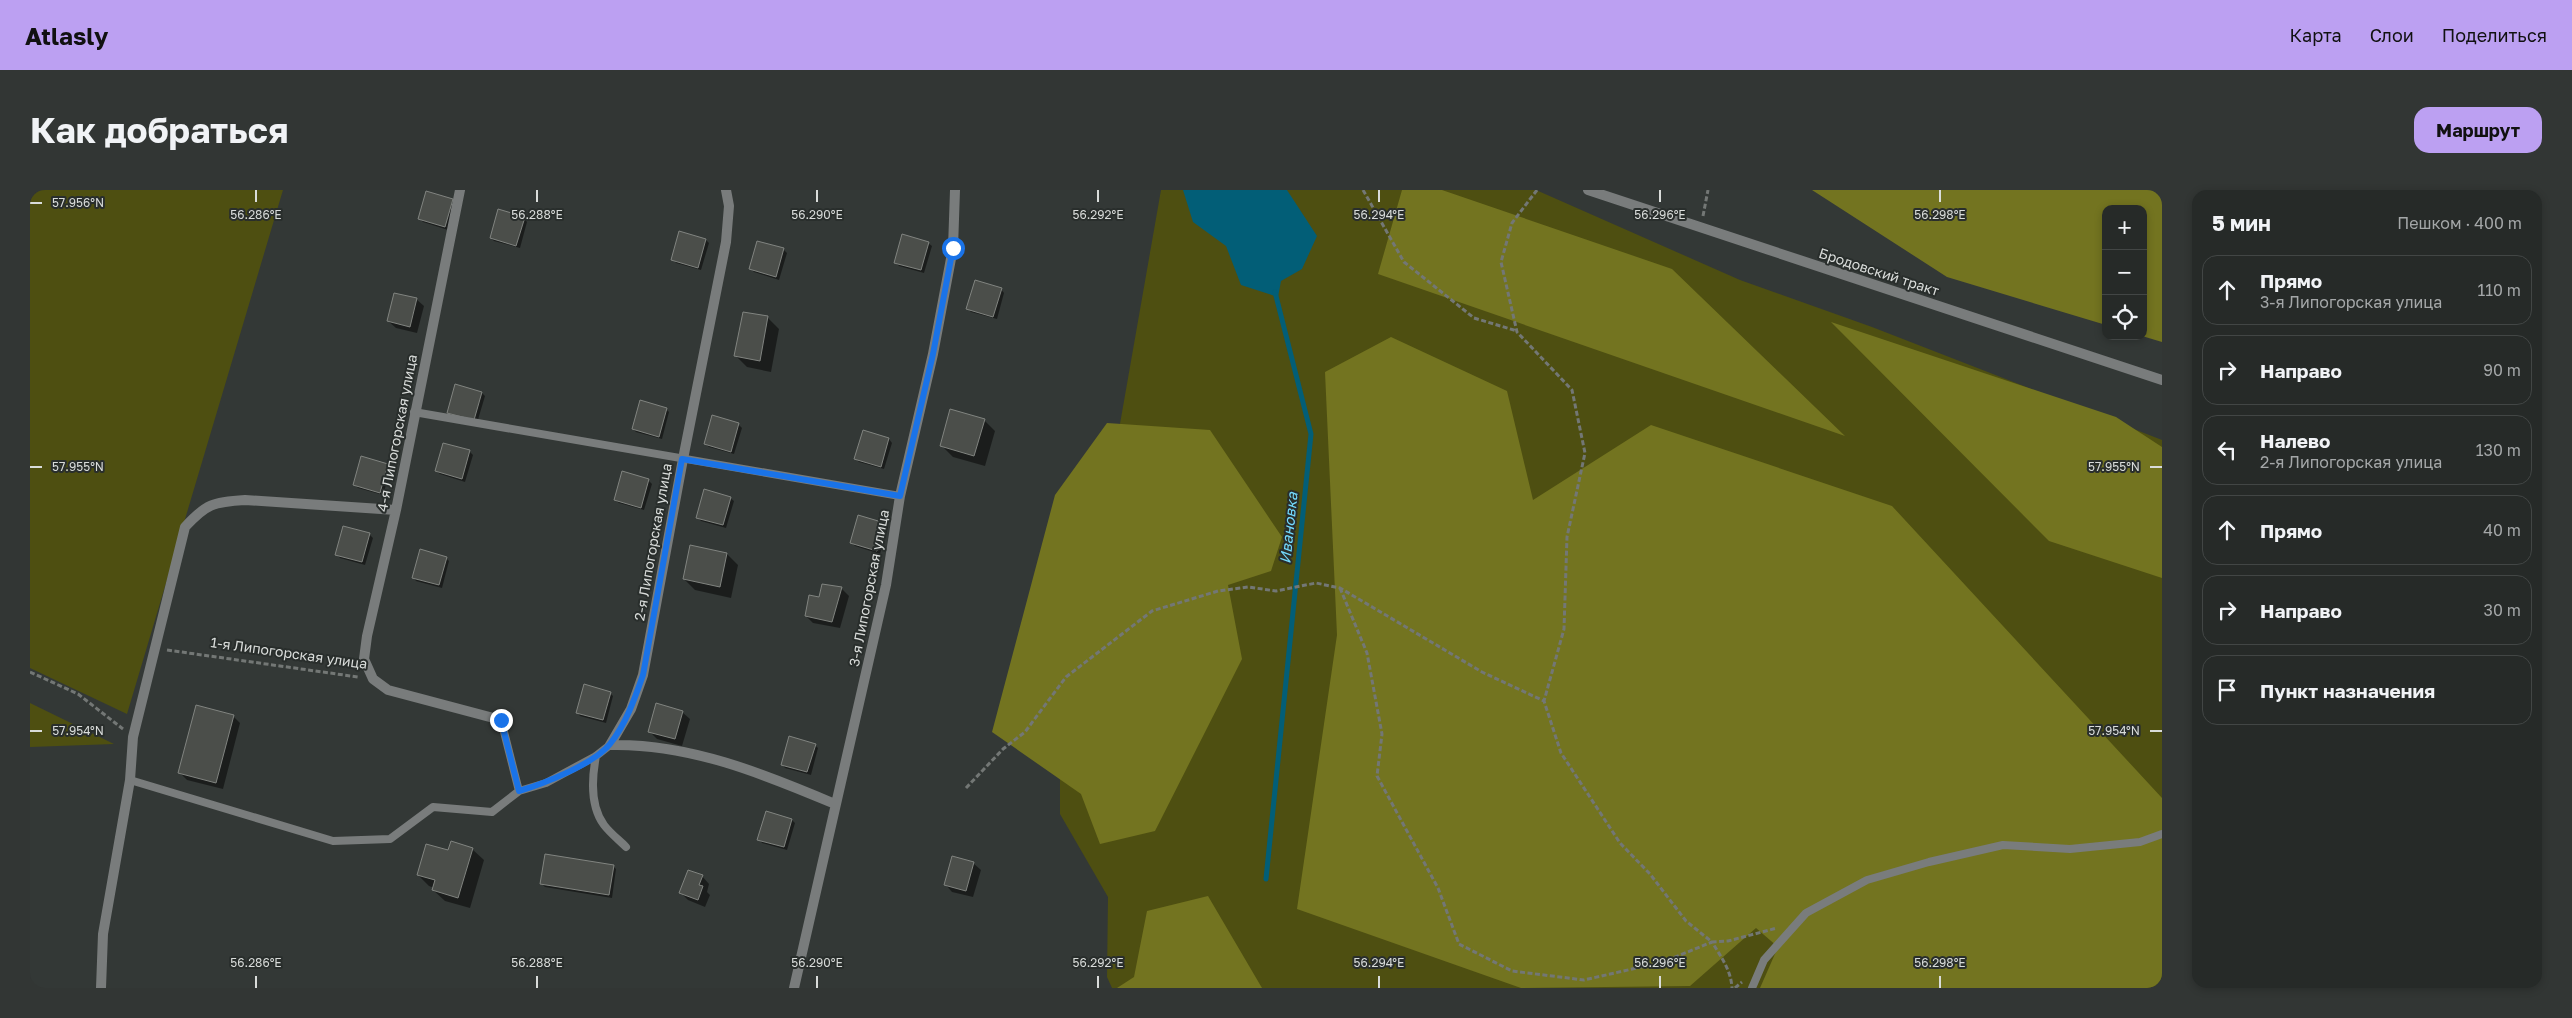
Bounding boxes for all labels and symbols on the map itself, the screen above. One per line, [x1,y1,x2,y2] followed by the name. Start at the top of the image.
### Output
[52,195,104,210] text: 57.956°N
[230,207,282,222] text: 56.286°E
[511,207,563,222] text: 56.288°E
[791,207,843,222] text: 56.290°E
[1072,207,1124,222] text: 56.292°E
[1354,207,1404,222] text: 56.294°E
[1634,207,1686,222] text: 56.296°E
[1914,207,1966,222] text: 56.298°E
[942,237,965,260] route start
[1817,244,1942,299] street label: Бродовский тракт
[373,353,420,513] street label: 4-я Липогорская улица
[52,459,104,474] text: 57.955°N
[2088,459,2140,474] text: 57.955°N
[630,462,675,622] street label: 2-я Липогорская улица
[1275,491,1301,565] water label: Ивановка
[845,508,892,668] street label: 3-я Липогорская улица
[210,633,369,672] street label: 1-я Липогорская улица
[490,709,513,732] route end
[52,723,104,738] text: 57.954°N
[2088,723,2140,738] text: 57.954°N
[230,955,282,970] text: 56.286°E
[511,955,563,970] text: 56.288°E
[791,955,843,970] text: 56.290°E
[1072,955,1124,970] text: 56.292°E
[1354,955,1404,970] text: 56.294°E
[1634,955,1686,970] text: 56.296°E
[1914,955,1966,970] text: 56.298°E

